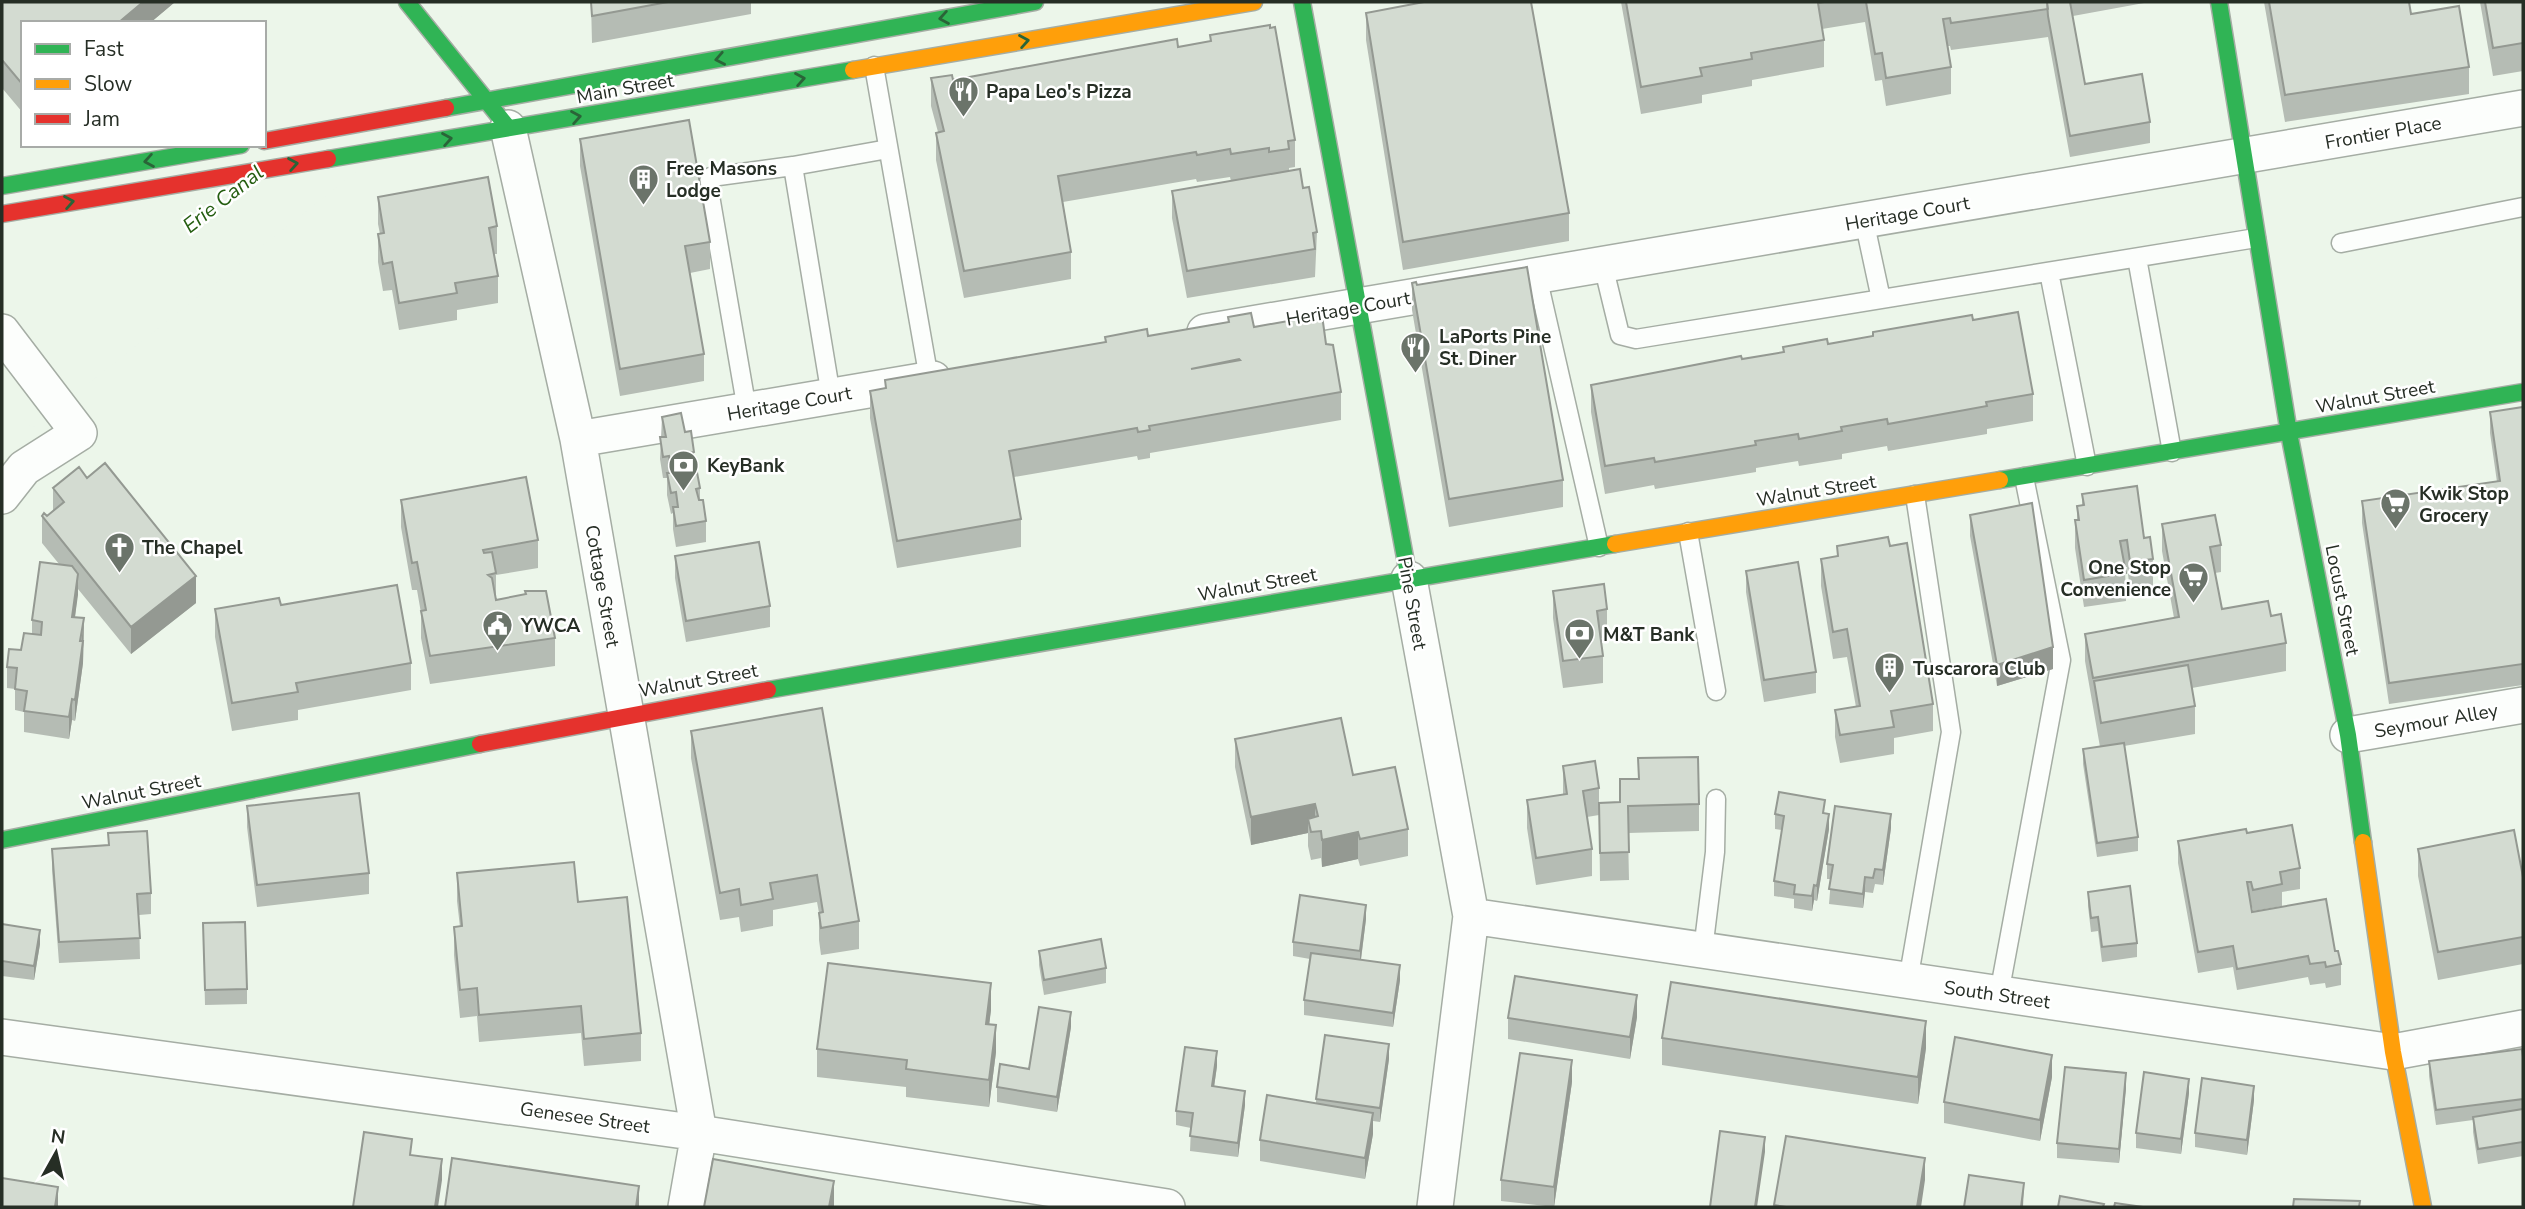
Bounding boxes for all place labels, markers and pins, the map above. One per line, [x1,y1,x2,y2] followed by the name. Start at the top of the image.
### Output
[946,74,980,118] restaurant icon: Papa Leo's Pizza
[986,79,1132,105] place label: Papa Leo's Pizza
[666,156,777,204] place label: Free Masons Lodge
[626,162,660,206] building icon: Free Masons Lodge
[1439,324,1551,372] place label: LaPorts Pine St. Diner
[1399,330,1433,374] restaurant icon: LaPorts Pine St. Diner
[667,448,701,492] bank icon: KeyBank
[707,453,785,479] place label: KeyBank
[2419,481,2509,529] place label: Kwik Stop Grocery
[2379,487,2413,531] supermarket icon: Kwik Stop Grocery
[102,530,136,574] church icon: The Chapel
[142,535,243,561] place label: The Chapel
[2060,555,2171,603] place label: One Stop Convenience
[2177,561,2211,605] supermarket icon: One Stop Convenience
[481,608,515,652] public building icon: YWCA
[520,613,581,639] place label: YWCA
[1563,617,1597,661] bank icon: M&T Bank
[1603,622,1695,648] place label: M&T Bank
[1873,651,1907,695] building icon: Tuscarora Club
[1913,656,2045,682] place label: Tuscarora Club

